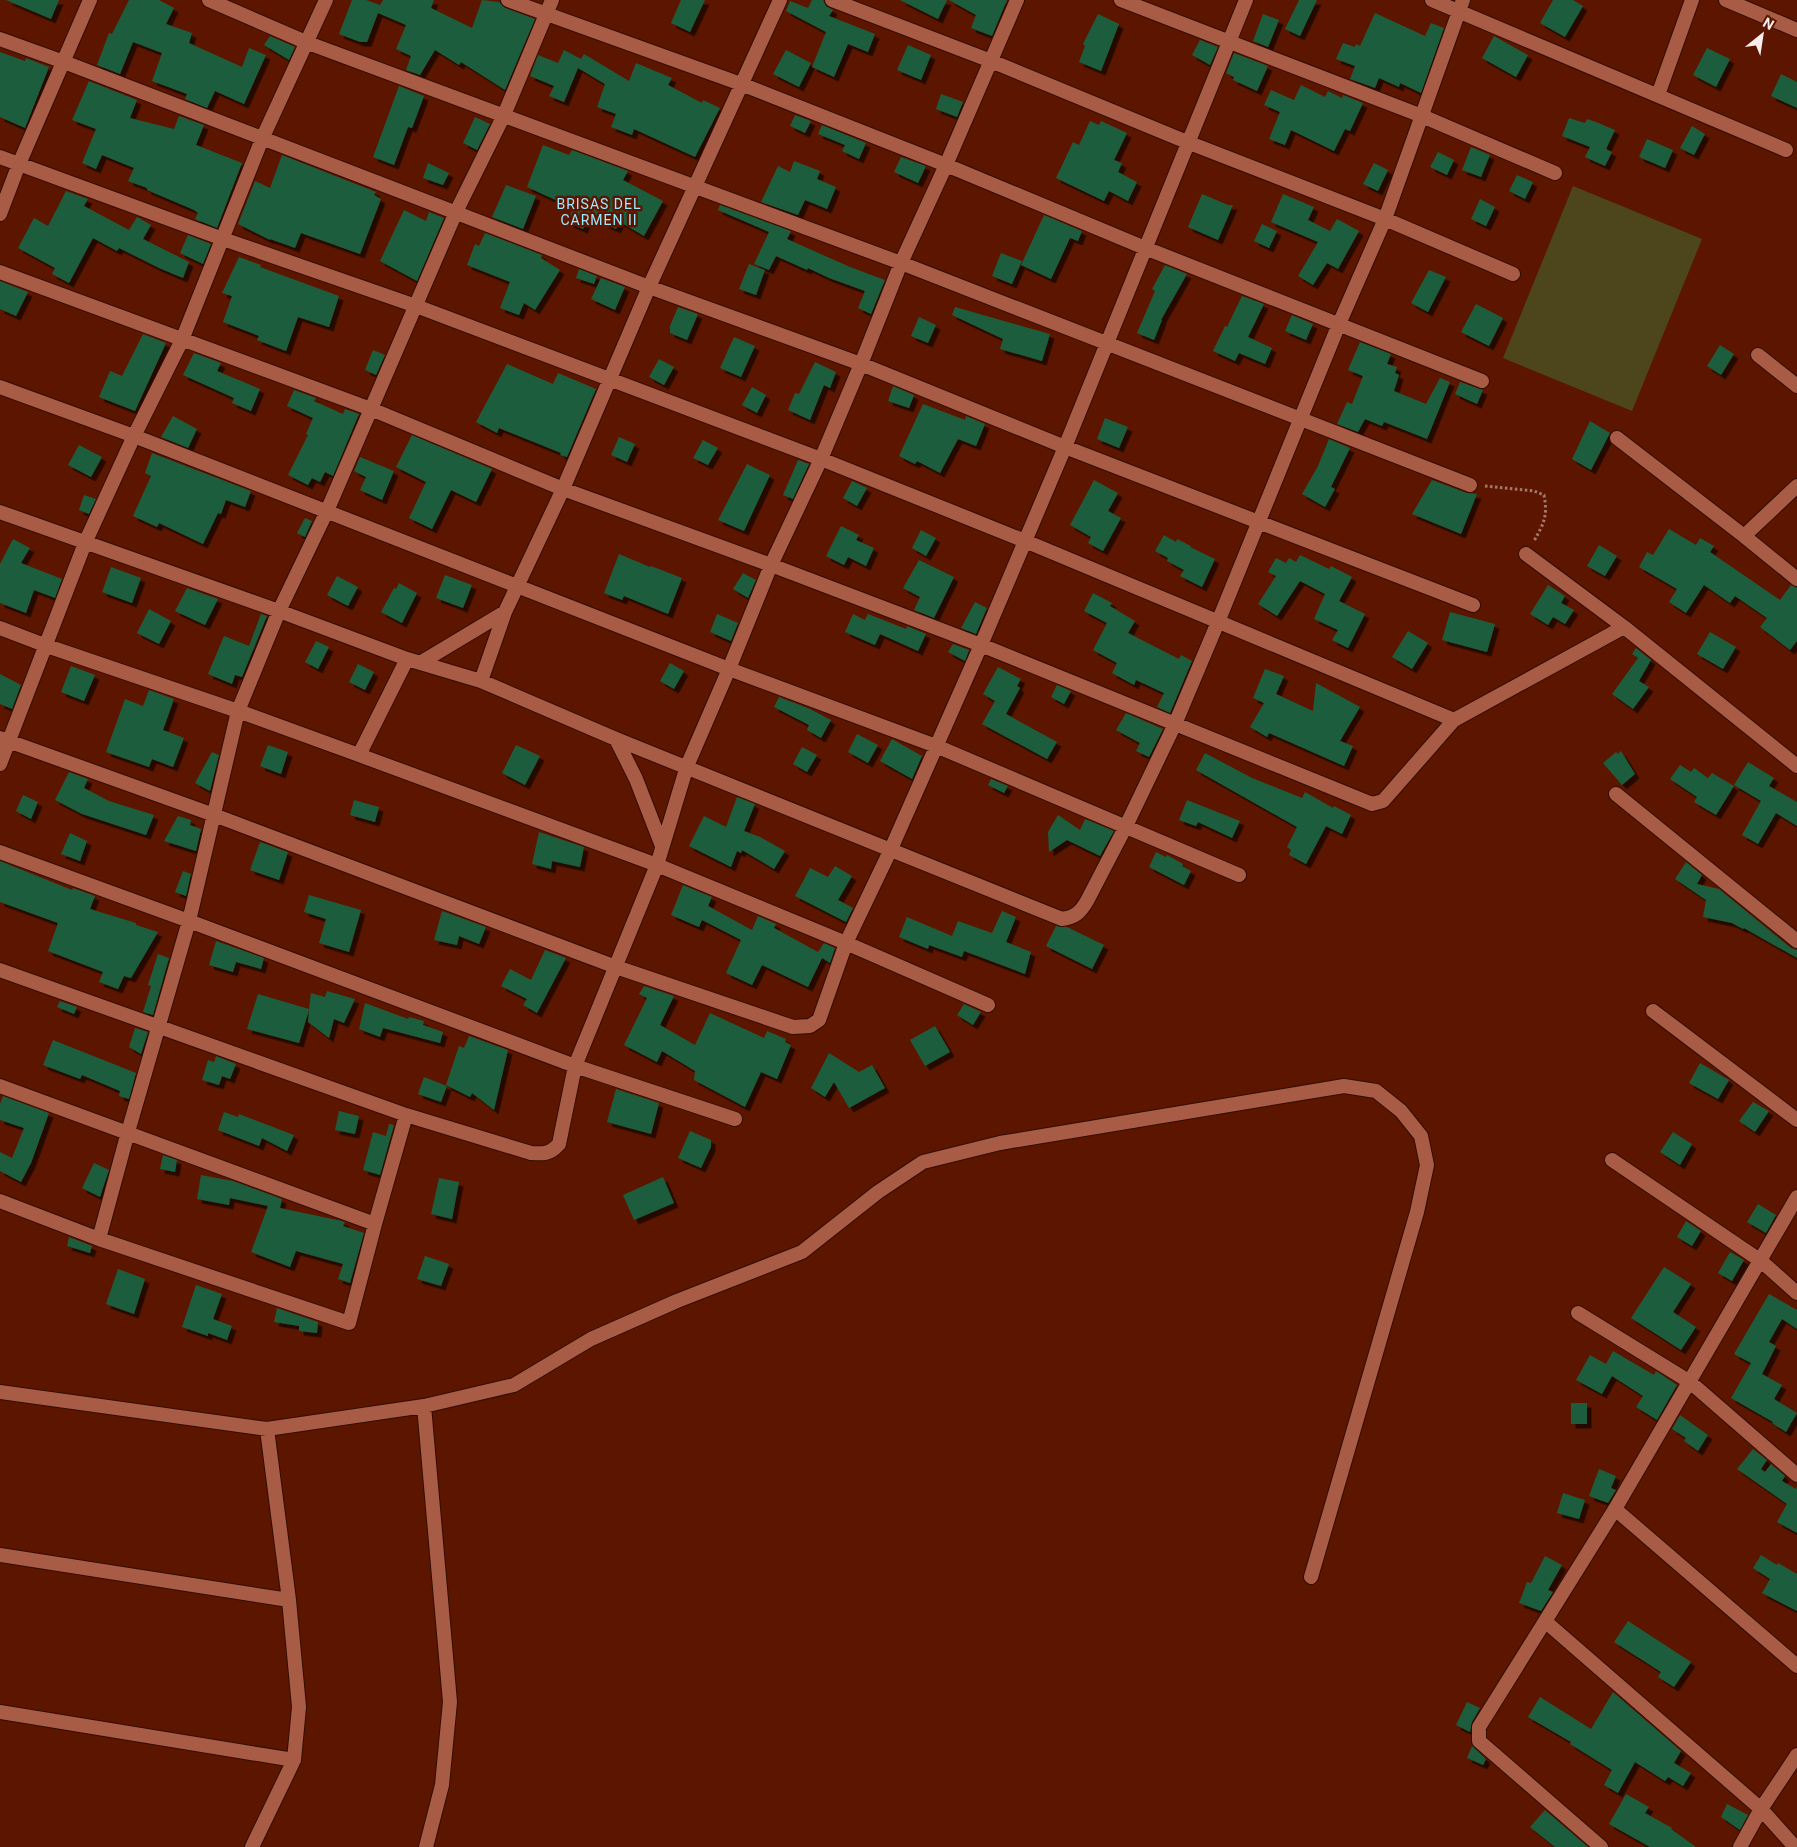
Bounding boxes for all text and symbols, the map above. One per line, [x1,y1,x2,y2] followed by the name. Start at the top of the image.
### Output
[1737,10,1787,60] north arrow
[1760,14,1777,33] text: N
[556,196,642,228] district label: BRISAS DEL CARMEN II

